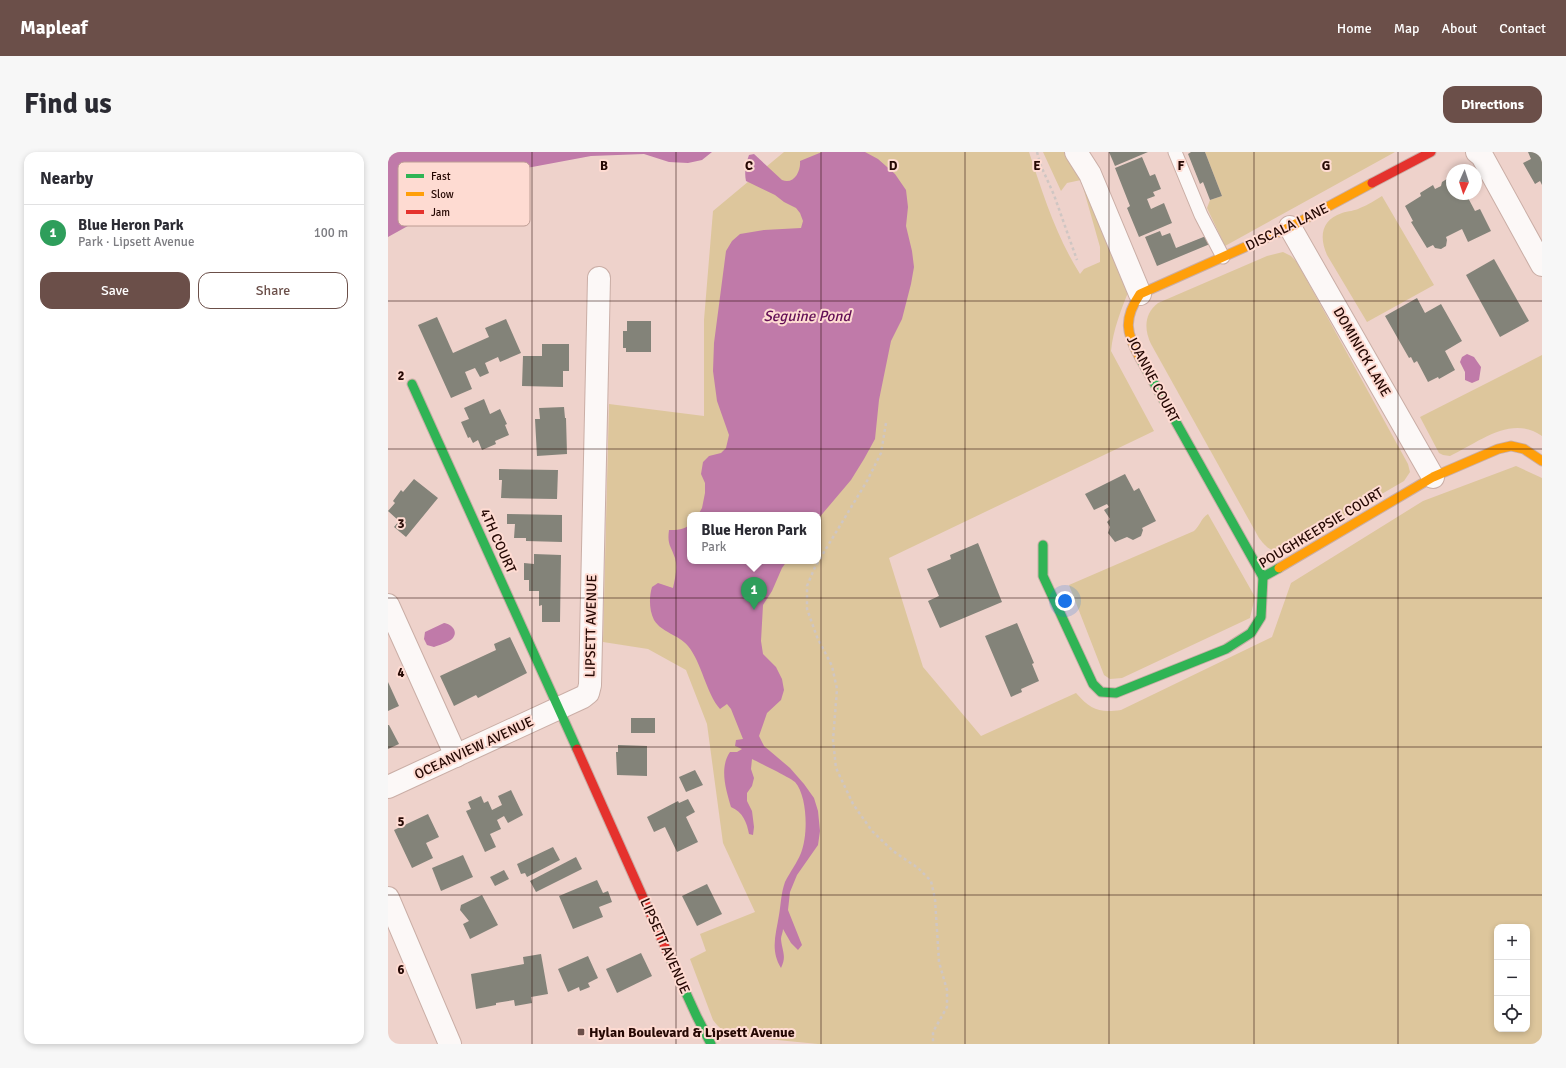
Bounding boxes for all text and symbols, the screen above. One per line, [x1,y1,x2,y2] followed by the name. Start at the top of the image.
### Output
[20,16,88,40] text: Mapleaf
[1337,20,1372,37] text: Home
[1394,20,1419,37] text: Map
[1441,20,1477,37] text: About
[1499,20,1546,37] text: Contact
[1443,86,1542,123] button: Directions
[24,87,112,121] text: Find us
[600,158,608,174] text: B
[745,158,753,174] text: C
[889,158,898,174] text: D
[1033,158,1041,174] text: E
[1178,158,1185,174] text: F
[1322,158,1330,174] text: G
[398,162,530,226] legend
[1446,164,1482,200] north arrow
[40,168,93,189] text: Nearby
[431,170,451,183] text: Fast
[431,188,454,201] text: Slow
[1243,200,1331,254] street label: DISCALA LANE
[431,206,450,219] text: Jam
[78,216,184,234] text: Blue Heron Park
[49,225,57,241] text: 1
[314,225,348,241] text: 100 m
[78,234,194,250] text: Park · Lipsett Avenue
[40,272,190,309] button: Save
[198,272,348,309] button: Share
[1330,304,1394,400] street label: DOMINICK LANE
[764,307,853,325] water label: Seguine Pond
[1123,333,1183,425] street label: JOANNE COURT
[397,368,405,384] text: 2
[1256,484,1386,572] street label: POUGHKEEPSIE COURT
[476,506,520,576] street label: 4TH COURT
[687,512,821,564] popup
[397,516,405,532] text: 3
[701,521,807,539] text: Blue Heron Park
[701,539,726,555] text: Park
[582,574,600,678] street label: LIPSETT AVENUE
[741,577,767,610] pin: 1
[1055,591,1075,611] your location
[397,665,405,681] text: 4
[412,713,536,783] street label: OCEANVIEW AVENUE
[397,814,405,830] text: 5
[636,896,694,996] street label: LIPSETT AVENUE
[1494,924,1530,1032] map controls
[1494,924,1530,960] button: +
[1494,960,1530,996] button: −
[397,962,405,978] text: 6
[1494,996,1530,1032] button: locate
[589,1024,795,1041] place label: Hylan Boulevard & Lipsett Avenue
[576,1027,586,1037] marker: Hylan Boulevard & Lipsett Avenue

